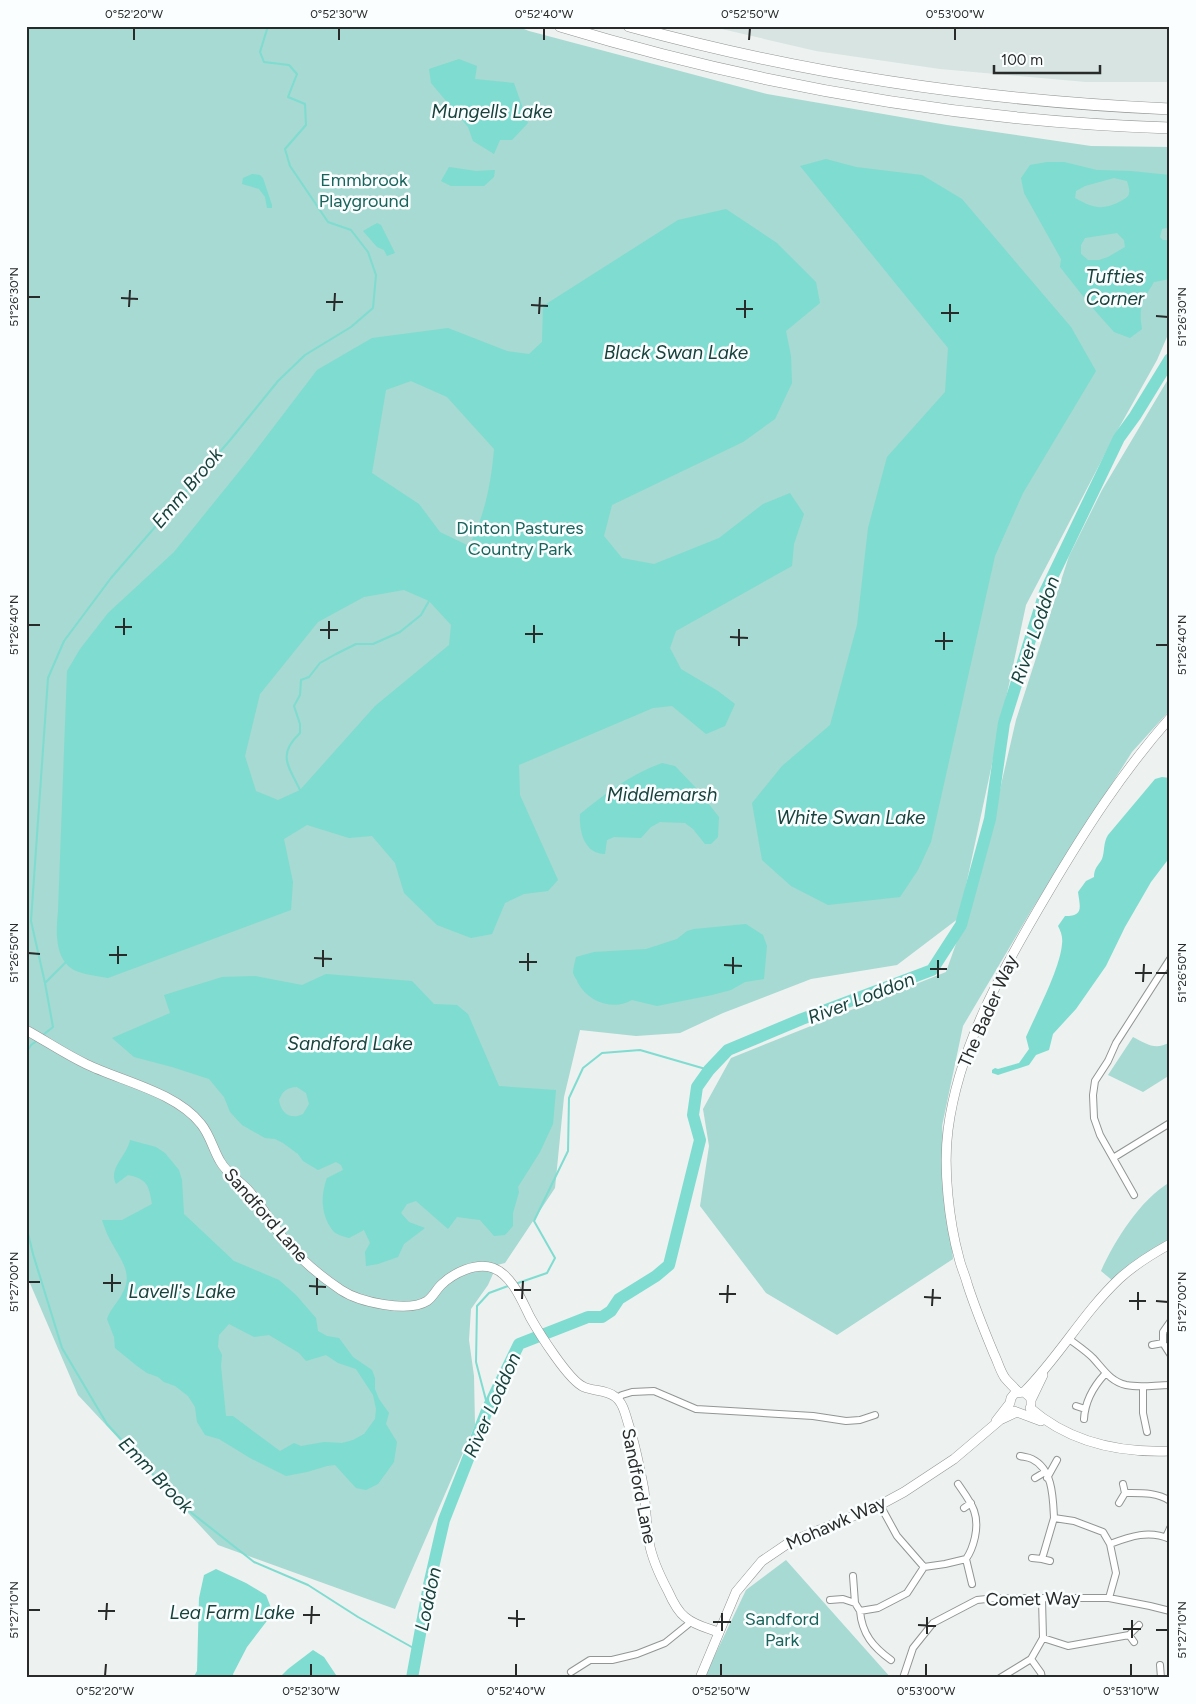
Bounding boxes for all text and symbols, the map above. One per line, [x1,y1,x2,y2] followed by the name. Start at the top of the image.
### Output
[105,7,163,21] text: 0°52'20"W
[310,7,368,21] text: 0°52'30"W
[515,7,574,21] text: 0°52'40"W
[721,7,780,21] text: 0°52'50"W
[926,7,985,21] text: 0°53'00"W
[994,42,1100,74] scale bar
[1001,51,1043,69] text: 100 m
[431,100,553,123] water label: Mungells Lake
[319,169,409,212] park label: Emmbrook Playground
[1086,265,1145,310] water label: Tufties Corner
[7,267,21,327] text: 51°26'30"N
[1175,287,1189,347] text: 51°26'30"N
[604,341,749,364] water label: Black Swan Lake
[147,443,228,533] water label: Emm Brook
[456,517,584,560] park label: Dinton Pastures Country Park
[1006,573,1064,687] water label: River Loddon
[7,595,21,655] text: 51°26'40"N
[1175,615,1189,675] text: 51°26'40"N
[607,783,718,806] water label: Middlemarsh
[777,806,926,829] water label: White Swan Lake
[7,923,21,983] text: 51°26'50"N
[1175,943,1189,1003] text: 51°26'50"N
[953,951,1023,1070] street label: The Bader Way
[804,967,918,1029] water label: River Loddon
[287,1032,413,1055] water label: Sandford Lake
[219,1164,313,1267] street label: Sandford Lane
[7,1252,21,1312] text: 51°27'00"N
[1175,1272,1189,1332] text: 51°27'00"N
[128,1280,236,1303] water label: Lavell's Lake
[459,1349,526,1461] water label: River Loddon
[617,1426,661,1546] street label: Sandford Lane
[114,1432,199,1519] water label: Emm Brook
[783,1491,890,1555] street label: Mohawk Way
[410,1564,446,1633] water label: Loddon
[7,1581,21,1639] text: 51°27'10"N
[985,1587,1081,1611] street label: Comet Way
[169,1601,295,1624] water label: Lea Farm Lake
[1175,1601,1189,1659] text: 51°27'10"N
[745,1608,819,1651] park label: Sandford Park
[76,1684,134,1698] text: 0°52'20"W
[282,1684,340,1698] text: 0°52'30"W
[487,1684,546,1698] text: 0°52'40"W
[692,1684,751,1698] text: 0°52'50"W
[897,1684,956,1698] text: 0°53'00"W
[1103,1684,1159,1698] text: 0°53'10"W

